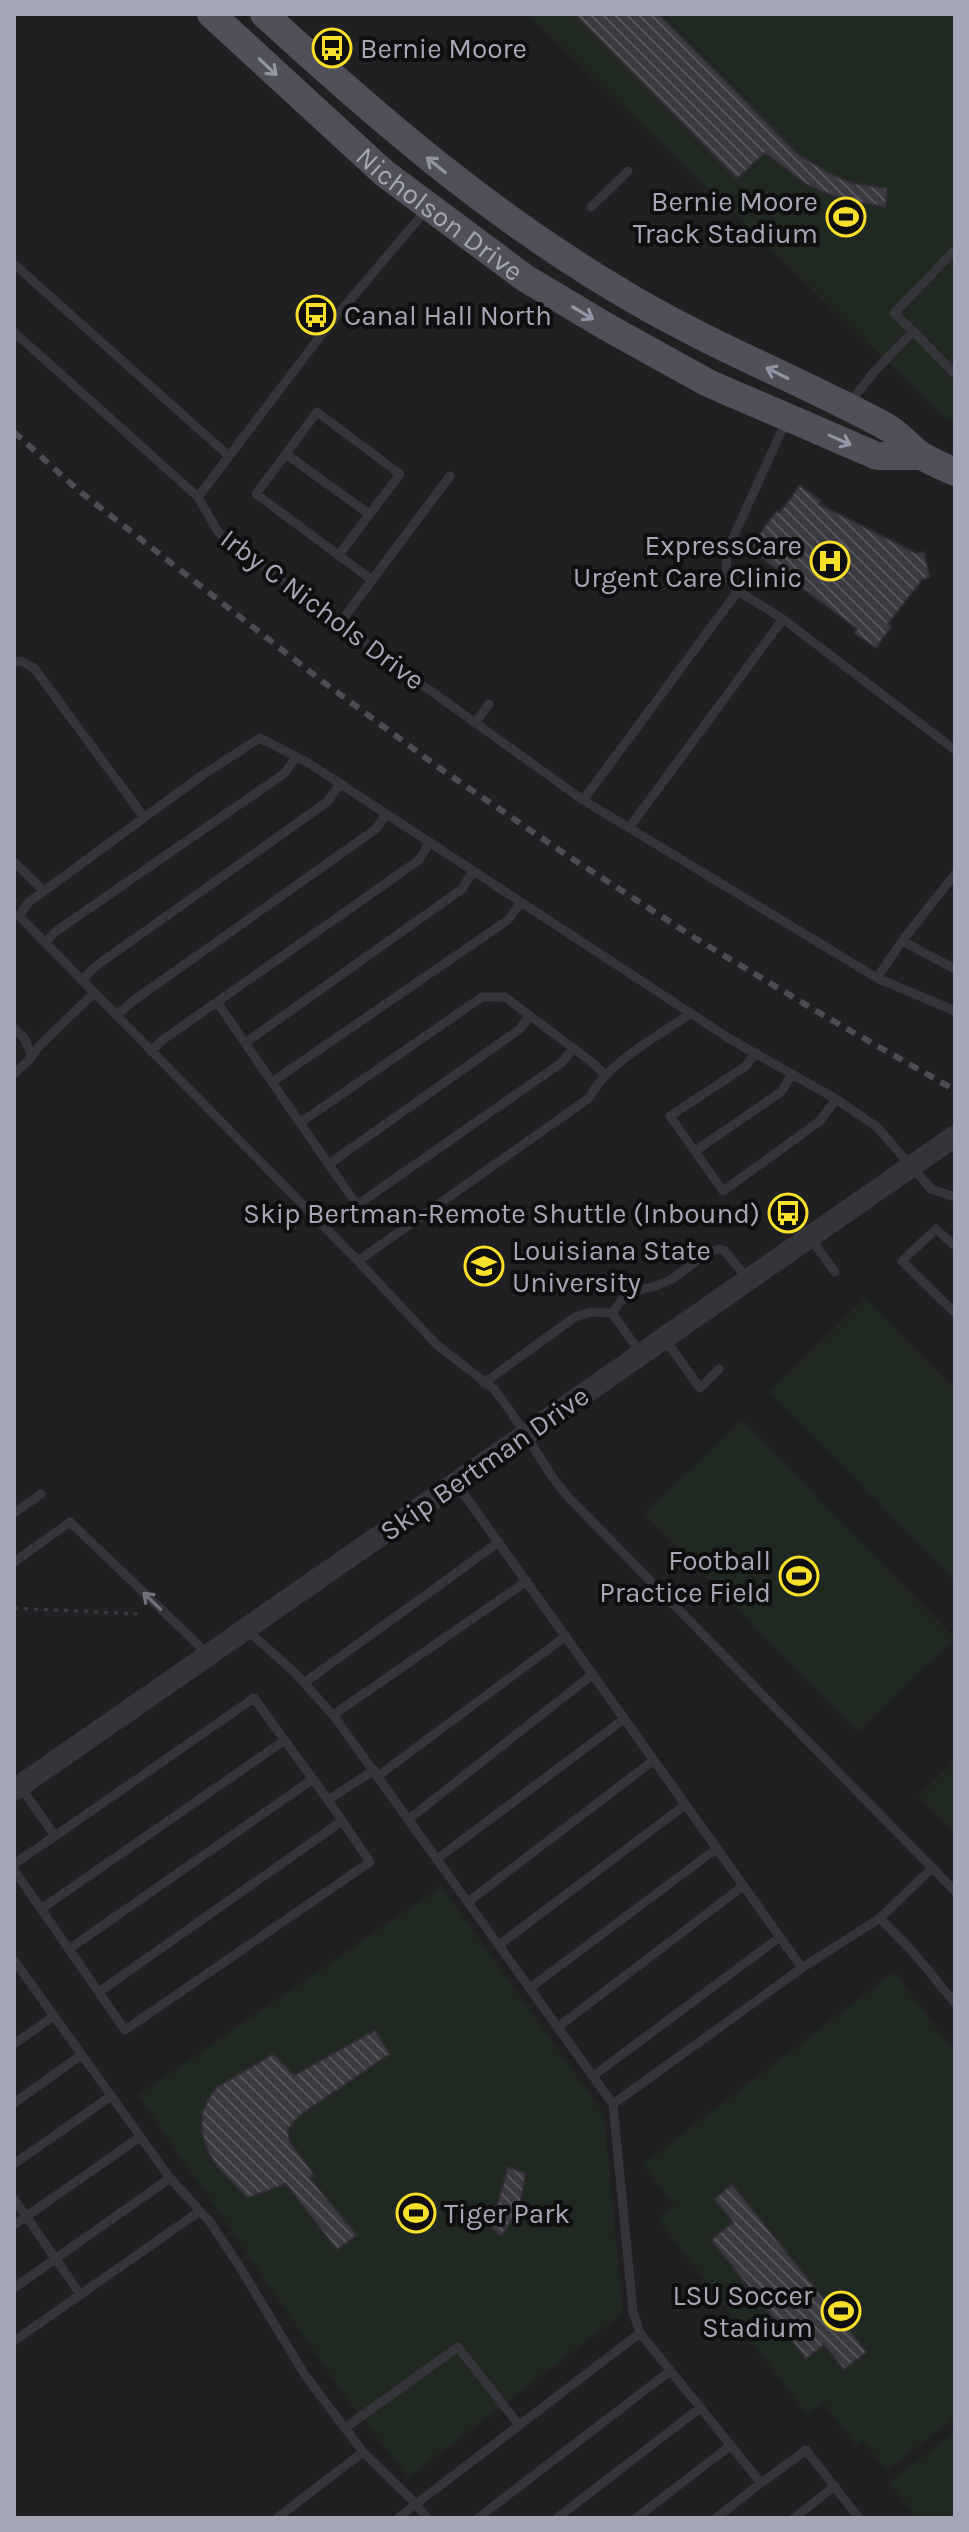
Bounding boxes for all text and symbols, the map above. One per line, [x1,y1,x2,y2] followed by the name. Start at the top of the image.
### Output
[311,27,353,69] bus stop icon: Bernie Moore
[360,32,527,65] place label: Bernie Moore
[258,58,278,77] one-way arrow
[349,140,530,288] street label: Nicholson Drive
[426,157,447,174] one-way arrow
[633,185,818,250] place label: Bernie Moore Track Stadium
[825,196,867,238] sports icon: Bernie Moore Track Stadium
[295,294,337,336] bus stop icon: Canal Hall North
[344,299,552,332] place label: Canal Hall North
[571,305,594,321] one-way arrow
[765,365,789,380] one-way arrow
[828,433,852,448] one-way arrow
[214,522,431,697] street label: Irby C Nichols Drive
[573,529,802,594] place label: ExpressCare Urgent Care Clinic
[809,540,851,582] hospital icon: ExpressCare Urgent Care Clinic
[767,1192,809,1234] bus stop icon: Skip Bertman-Remote Shuttle (Inbound)
[243,1197,760,1230] place label: Skip Bertman-Remote Shuttle (Inbound)
[512,1234,711,1299] place label: Louisiana State University
[463,1245,505,1287] school or university icon: Louisiana State University
[374,1379,595,1548] street label: Skip Bertman Drive
[599,1544,771,1609] place label: Football Practice Field
[778,1555,820,1597] sports icon: Football Practice Field
[142,1592,162,1611] one-way arrow
[395,2192,437,2234] sports icon: Tiger Park
[444,2197,570,2230] place label: Tiger Park
[672,2279,814,2344] place label: LSU Soccer Stadium
[820,2290,862,2332] sports icon: LSU Soccer Stadium

